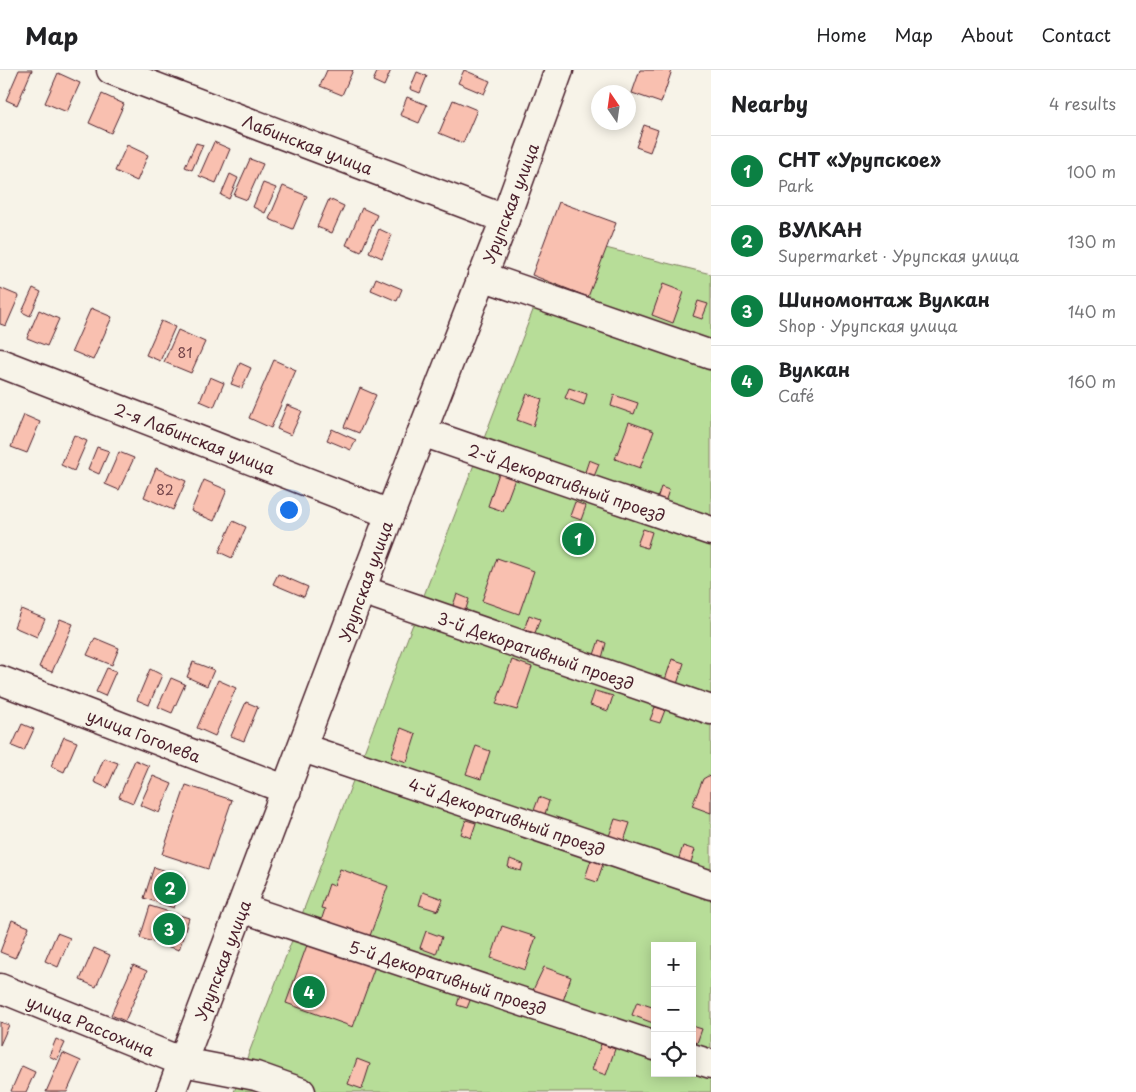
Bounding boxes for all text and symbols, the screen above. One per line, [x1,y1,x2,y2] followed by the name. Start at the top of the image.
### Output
[25,17,78,53] text: Map
[816,21,866,48] text: Home
[894,21,933,48] text: Map
[961,21,1013,48] text: About
[1041,21,1111,48] text: Contact
[591,85,636,130] north arrow
[731,87,808,119] text: Nearby
[1049,91,1116,115] text: 4 results
[239,108,377,180] street label: Лабинская улица
[476,139,544,267] street label: Урупская улица
[778,145,941,173] text: СНТ «Урупское»
[743,159,751,183] text: 1
[1067,159,1116,183] text: 100 m
[778,173,814,197] text: Park
[778,215,862,243] text: ВУЛКАН
[741,229,753,253] text: 2
[1068,229,1116,253] text: 130 m
[778,243,1019,267] text: Supermarket · Урупская улица
[778,285,990,313] text: Шиномонтаж Вулкан
[742,299,752,323] text: 3
[1068,299,1116,323] text: 140 m
[778,313,958,337] text: Shop · Урупская улица
[178,342,192,363] house number: 81
[778,355,850,383] text: Вулкан
[742,369,752,393] text: 4
[1068,369,1116,393] text: 160 m
[778,383,814,407] text: Café
[111,396,279,480] street label: 2-я Лабинская улица
[465,437,669,527] street label: 2-й Декоративный проезд
[156,479,174,500] house number: 82
[276,497,302,523] your location
[332,517,398,645] street label: Урупская улица
[562,520,594,558] pin: 1
[435,605,637,695] street label: 3-й Декоративный проезд
[84,702,204,768] street label: улица Гоголева
[406,771,608,861] street label: 4-й Декоративный проезд
[154,869,186,907] pin: 2
[188,896,256,1024] street label: Урупская улица
[153,910,185,948] pin: 3
[346,934,550,1020] street label: 5-й Декоративный проезд
[651,942,696,1077] map controls
[651,942,696,987] button: +
[293,973,325,1011] pin: 4
[651,987,696,1032] button: −
[23,988,159,1062] street label: улица Рассохина
[651,1032,696,1077] button: locate

